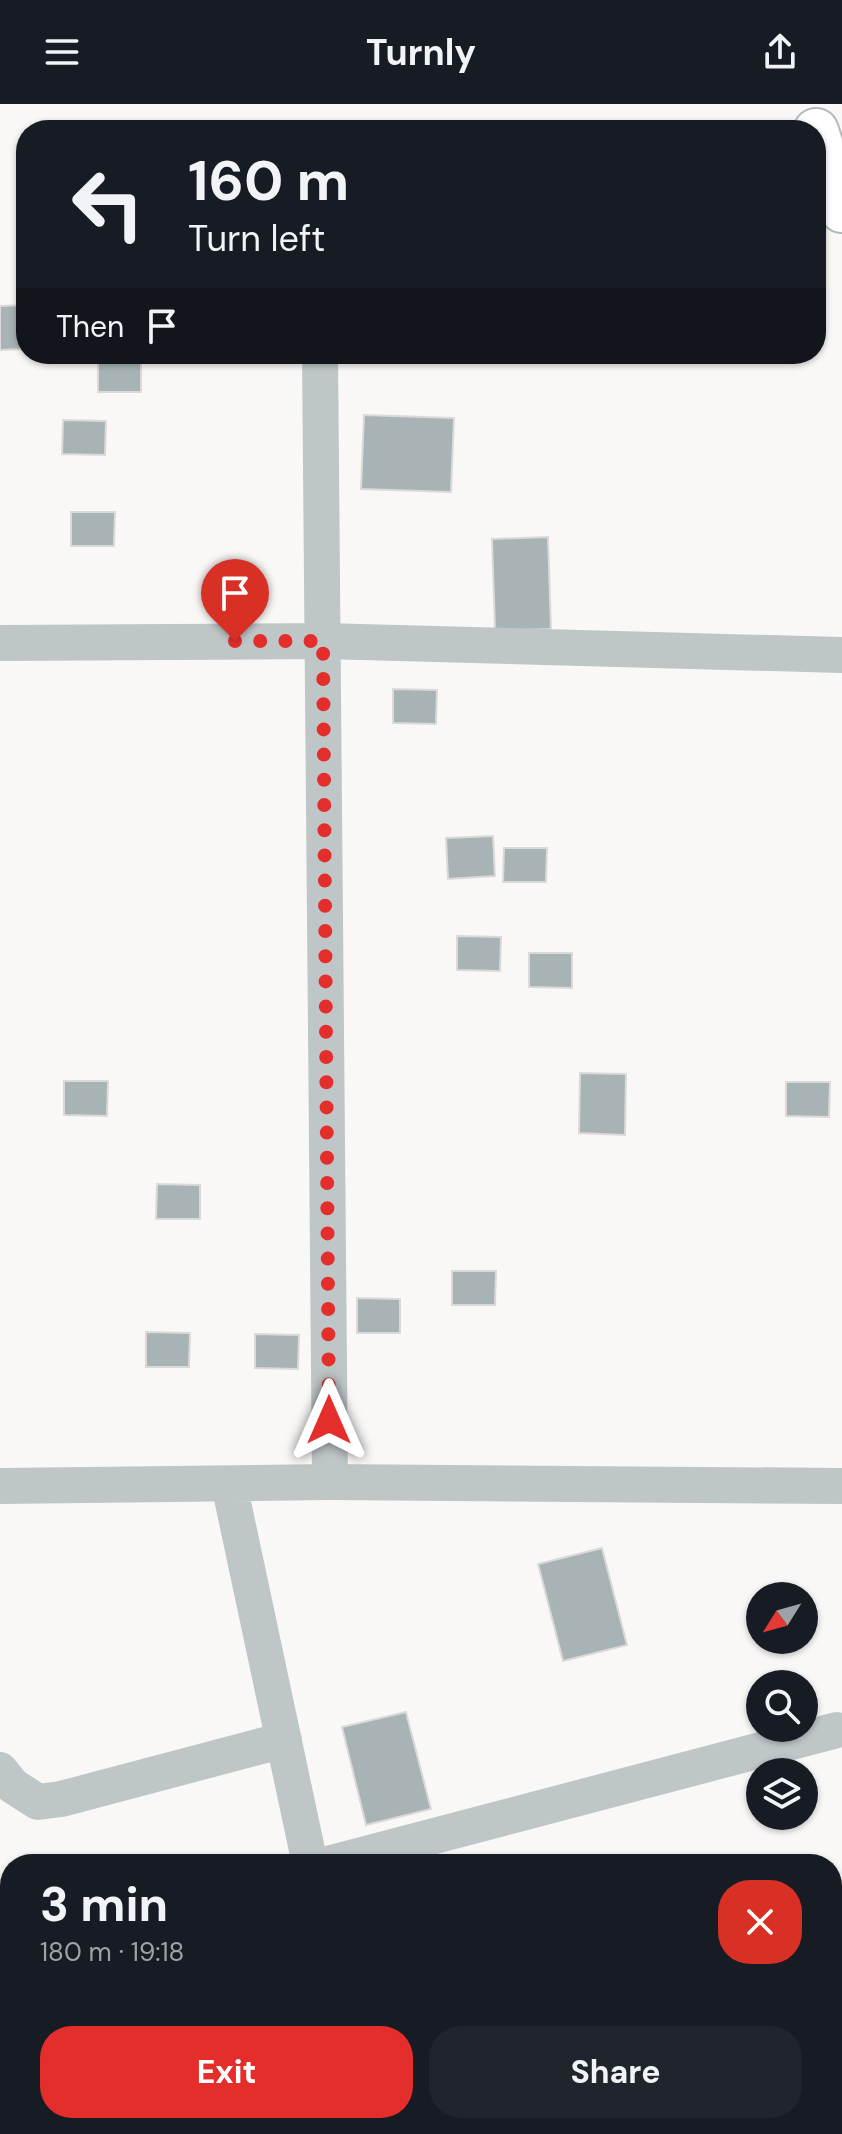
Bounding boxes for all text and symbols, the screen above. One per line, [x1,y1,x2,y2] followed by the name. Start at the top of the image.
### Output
[366,29,476,76] text: Turnly
[40,30,84,74] icon: menu
[758,30,802,74] icon: share
[188,144,349,217] text: 160 m
[56,152,160,256] icon: left
[188,215,325,262] text: Turn left
[140,304,184,348] icon: arrive
[56,307,124,346] text: Then
[201,559,269,641] pin
[213,571,257,615] icon: arrive
[287,1378,371,1462] position arrow
[746,1582,818,1654] north arrow
[746,1582,818,1830] map controls
[746,1670,818,1742] button: search
[746,1758,818,1830] button: layers
[40,1873,168,1936] text: 3 min
[718,1880,802,1964] button: close
[40,1935,184,1969] text: 180 m · 19:18
[40,2026,413,2118] button: Exit
[429,2026,802,2118] button: Share

